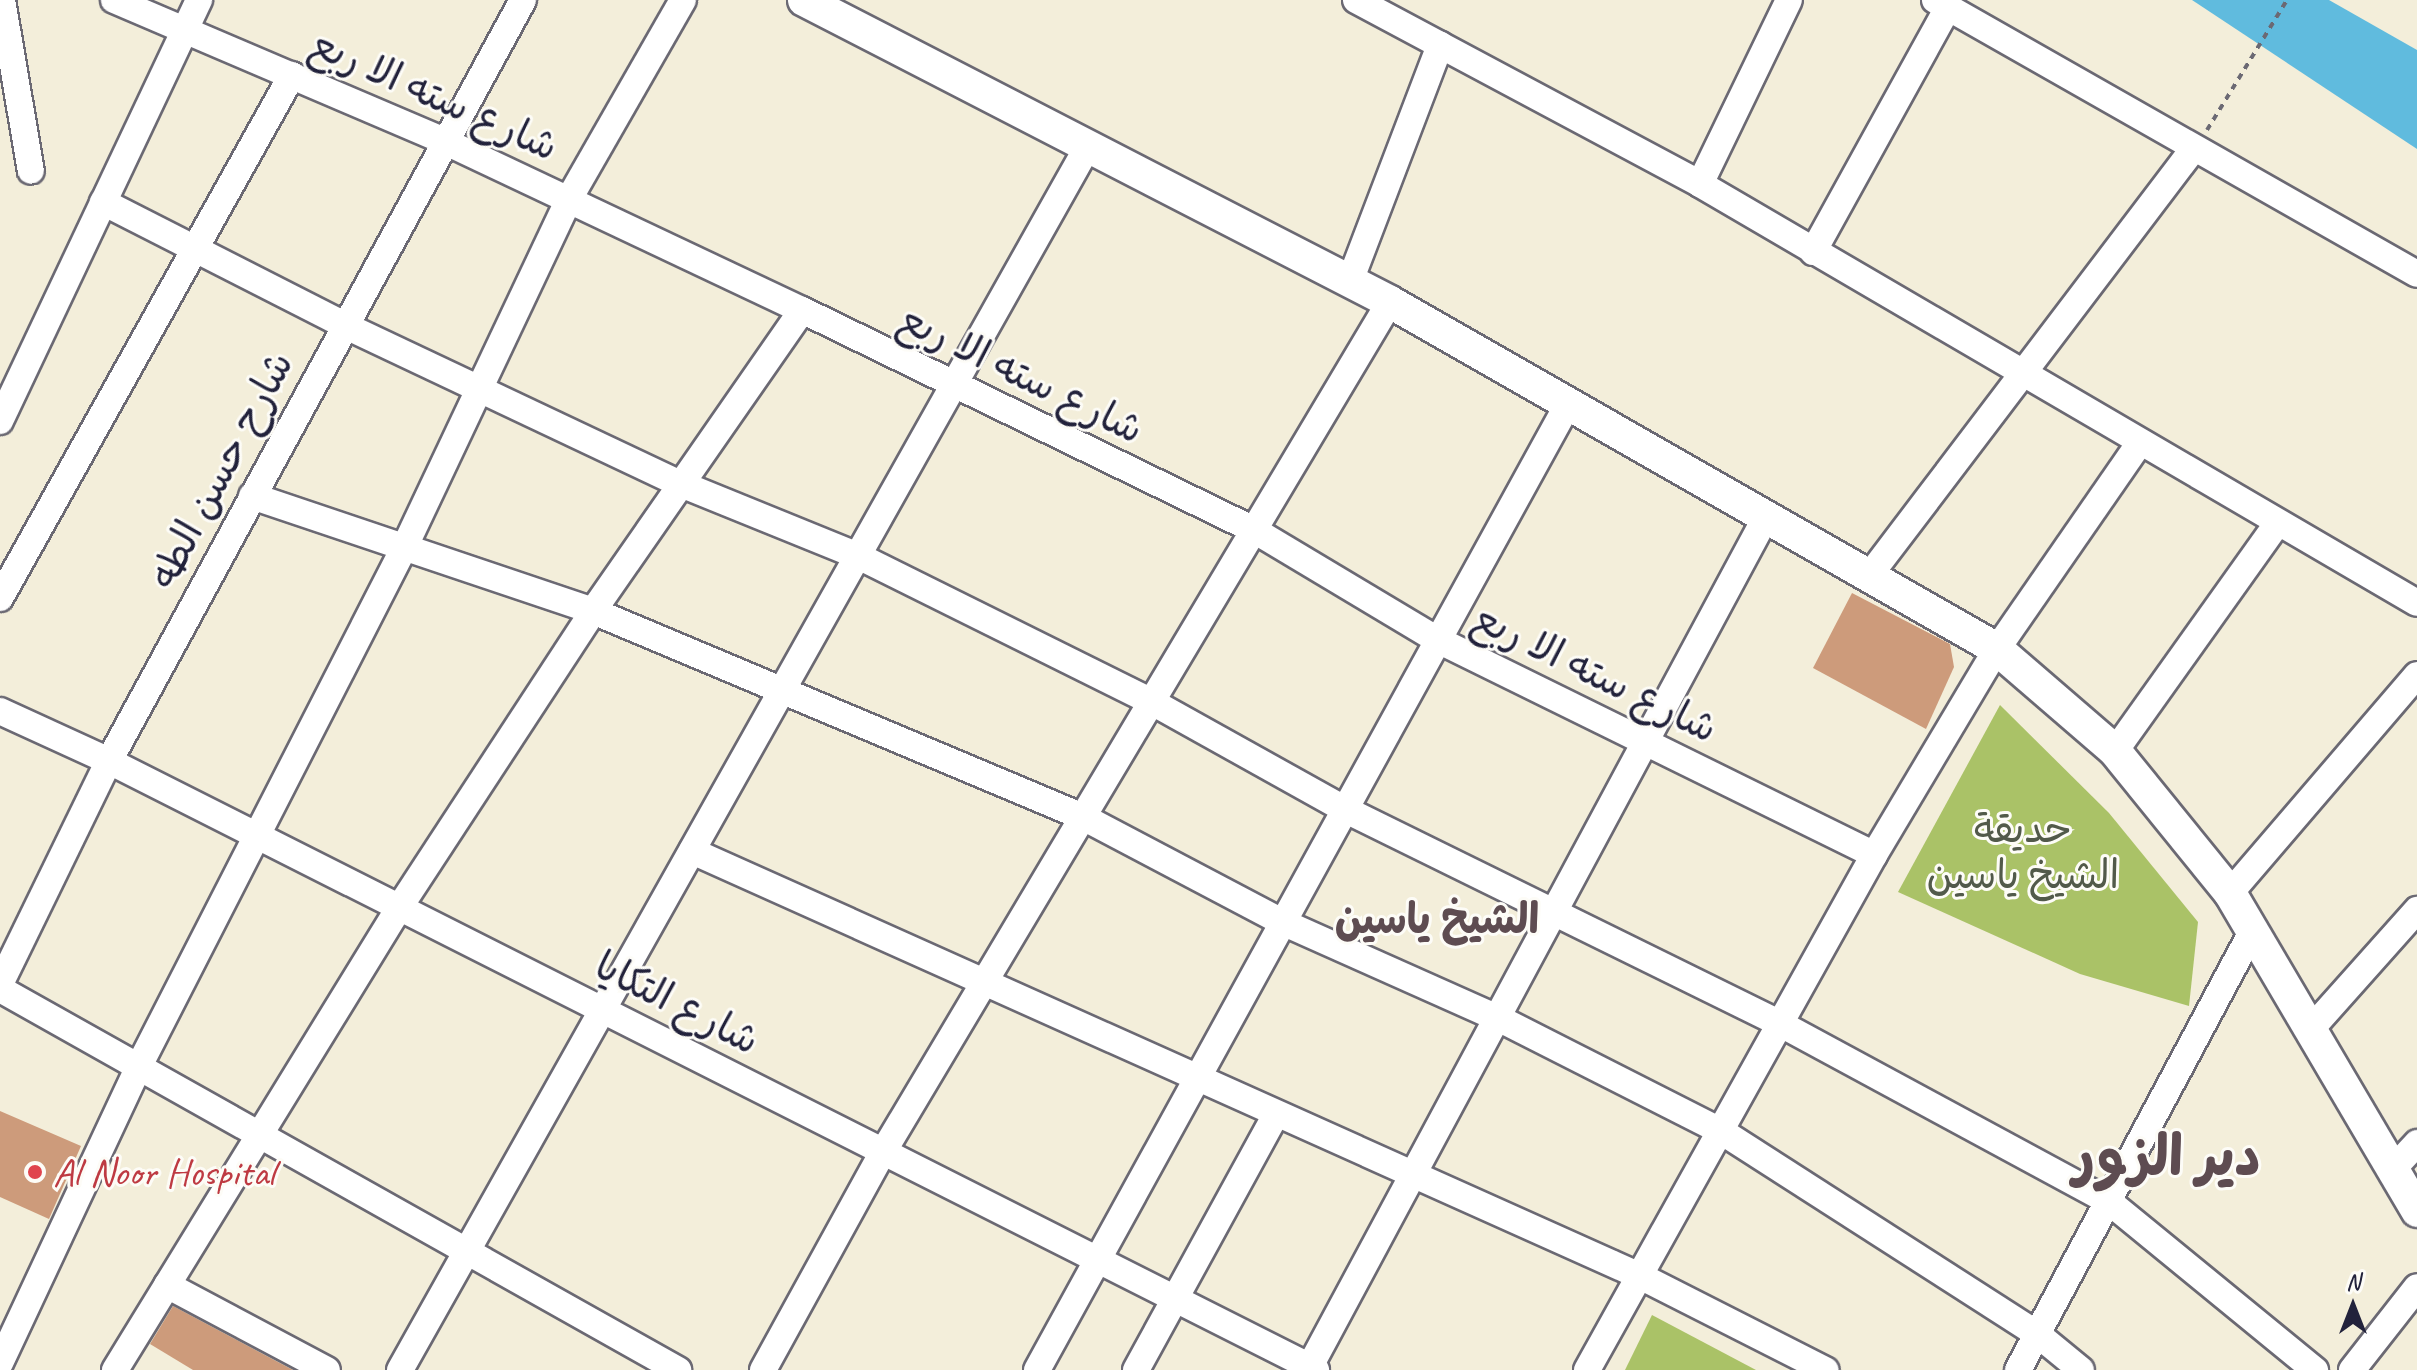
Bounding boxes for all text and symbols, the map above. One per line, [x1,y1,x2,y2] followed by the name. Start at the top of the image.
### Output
[303,19,565,171] street label: شارع سته الا ربع
[891,294,1151,454] street label: شارع سته الا ربع
[138,343,304,597] street label: شارح حسن الطه
[1465,593,1725,753] street label: شارع سته الا ربع
[1927,805,2119,899] park label: حديقة الشيخ ياسين
[1335,895,1539,945] district label: الشيخ ياسين
[587,941,767,1065] street label: شارع التكايا
[2073,1123,2261,1191] district label: دير الزور
[53,1148,275,1196] place label: Al Noor Hospital
[24,1161,46,1183] marker: Al Noor Hospital
[2313,1266,2393,1346] north arrow
[2346,1268,2360,1296] text: N

